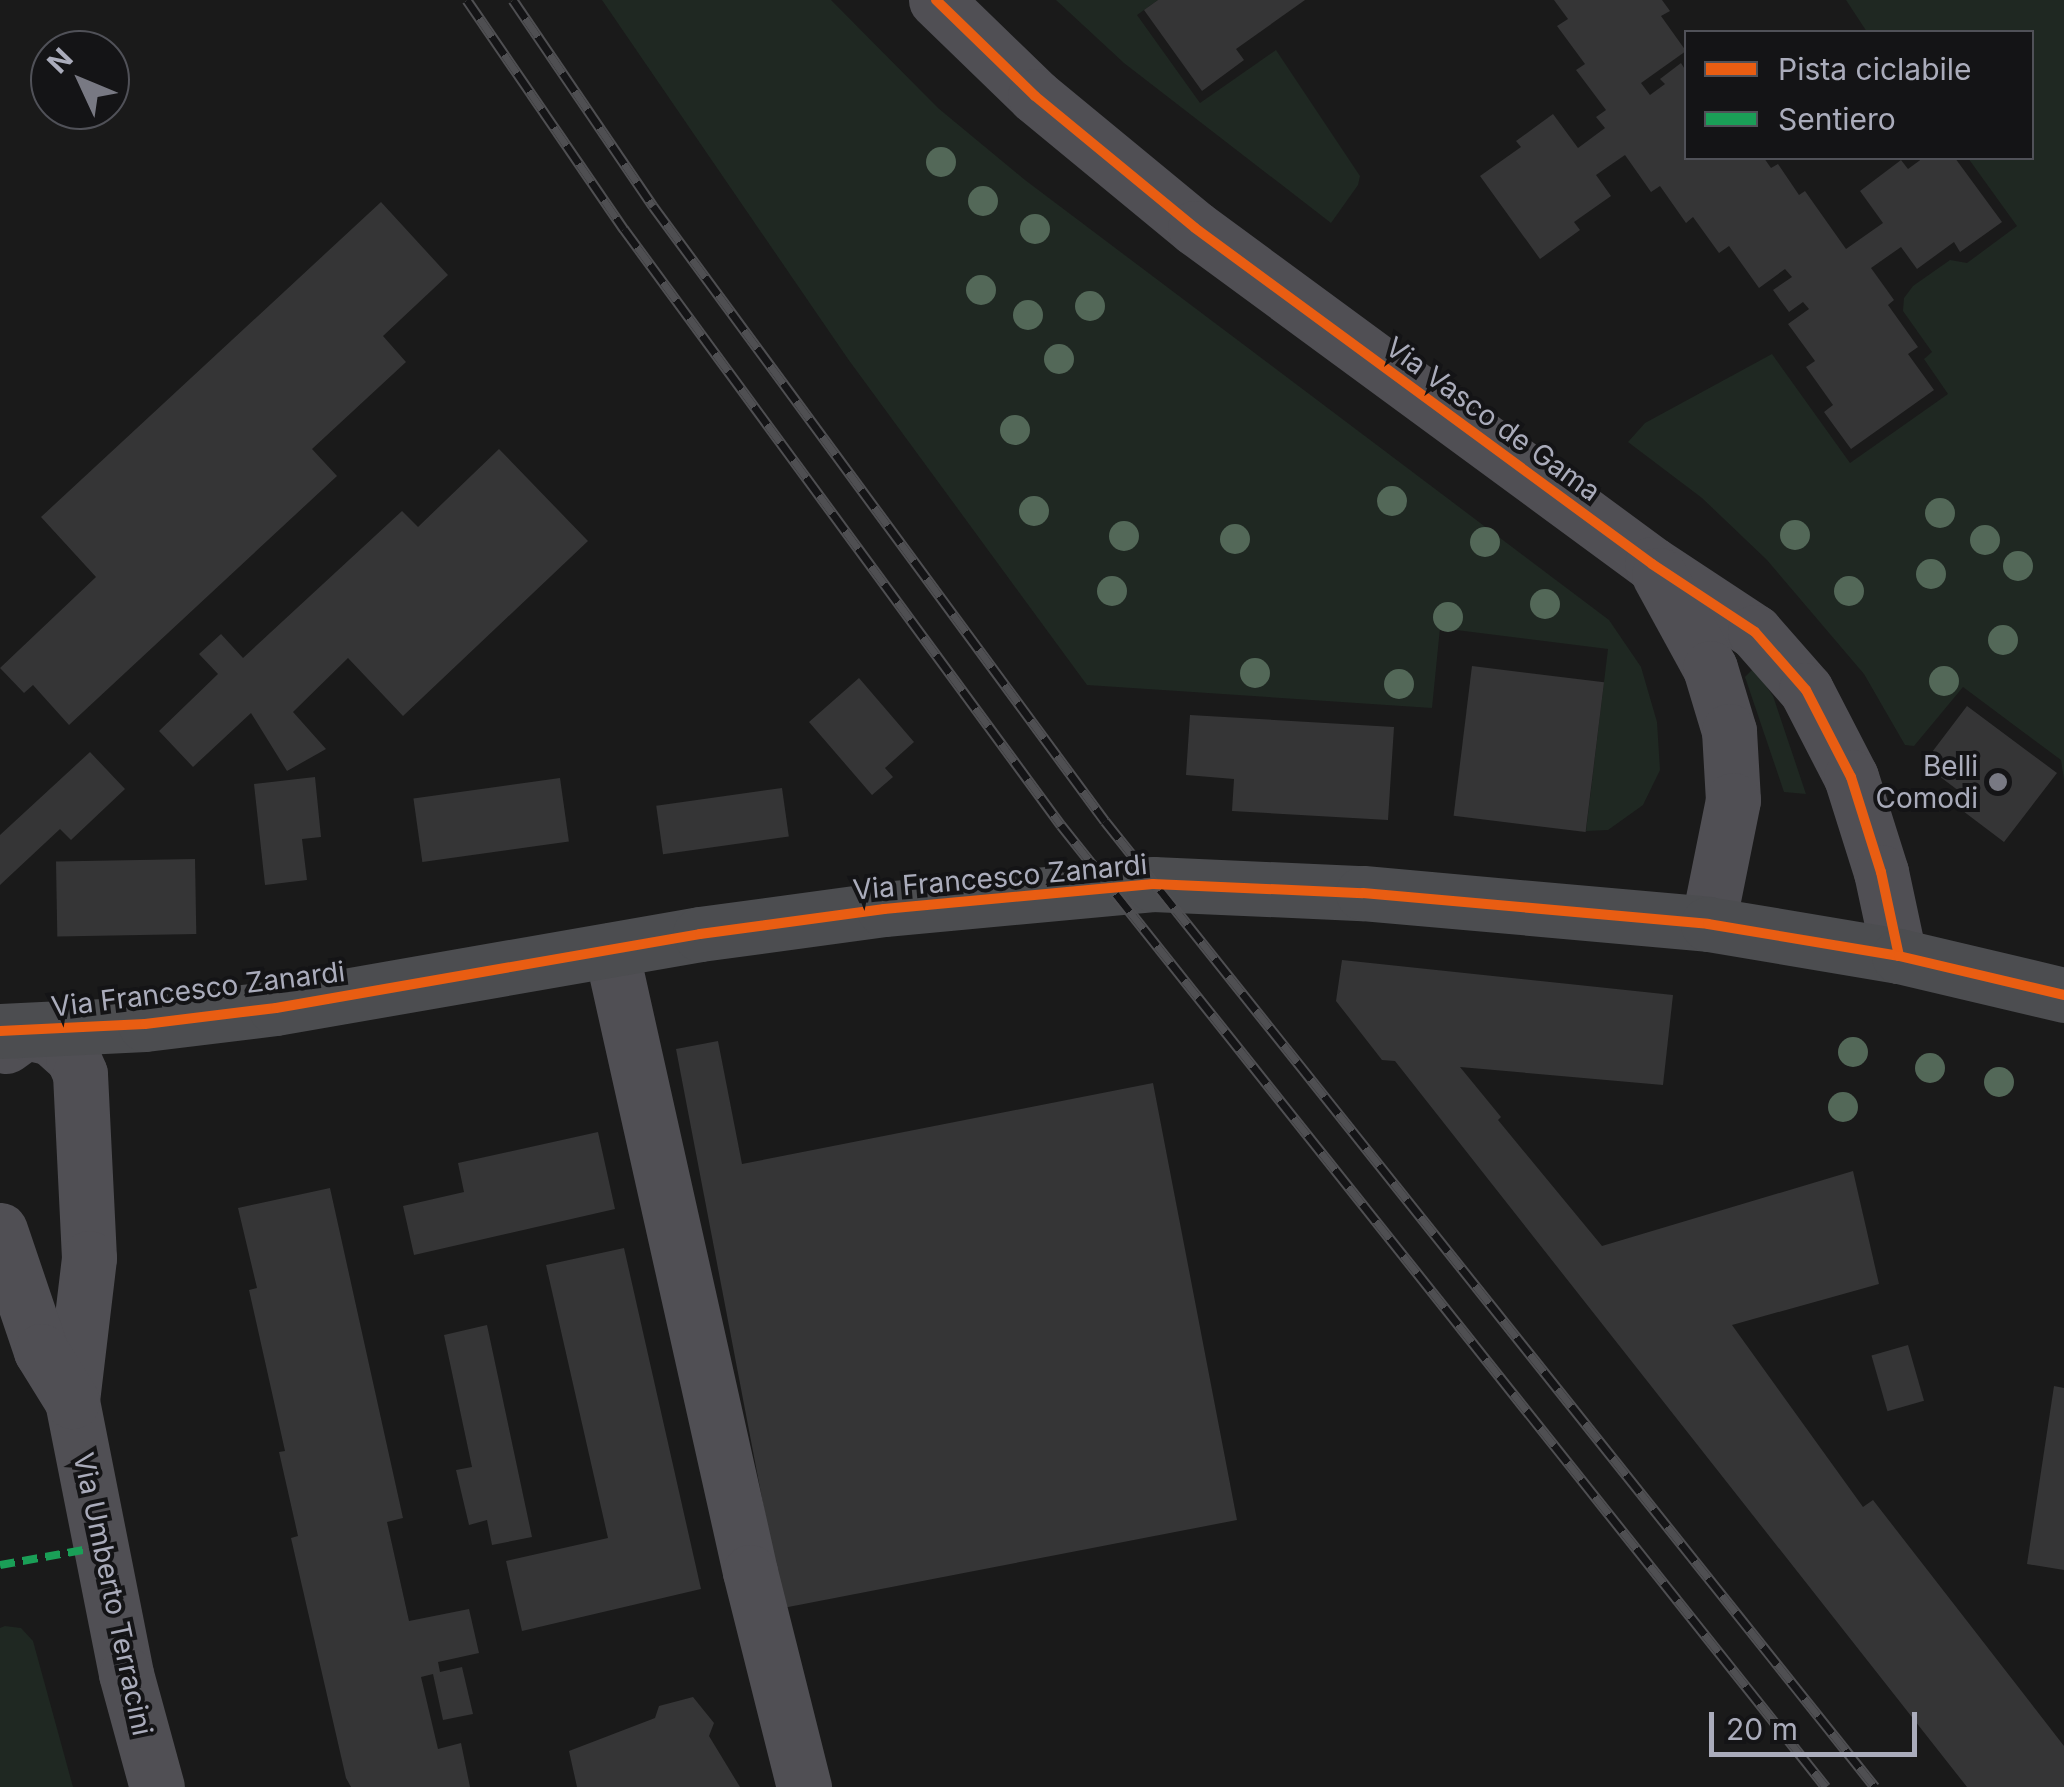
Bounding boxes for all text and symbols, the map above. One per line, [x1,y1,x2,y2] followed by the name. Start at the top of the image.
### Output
[30,30,130,130] north arrow
[1684,30,2034,160] legend
[40,41,80,80] text: N
[1778,51,1972,87] text: Pista ciclabile
[1778,101,1896,137] text: Sentiero
[1379,330,1607,508] street label: Via Vasco de Gama
[1876,749,1978,815] place label: Belli Comodi
[1987,771,2009,793] marker: Belli Comodi
[851,847,1149,907] street label: Via Francesco Zanardi
[49,954,347,1024] street label: Via Francesco Zanardi
[67,1449,159,1739] street label: Via Umberto Terracini
[1714,1692,1922,1754] scale bar
[1726,1711,1798,1747] text: 20 m

